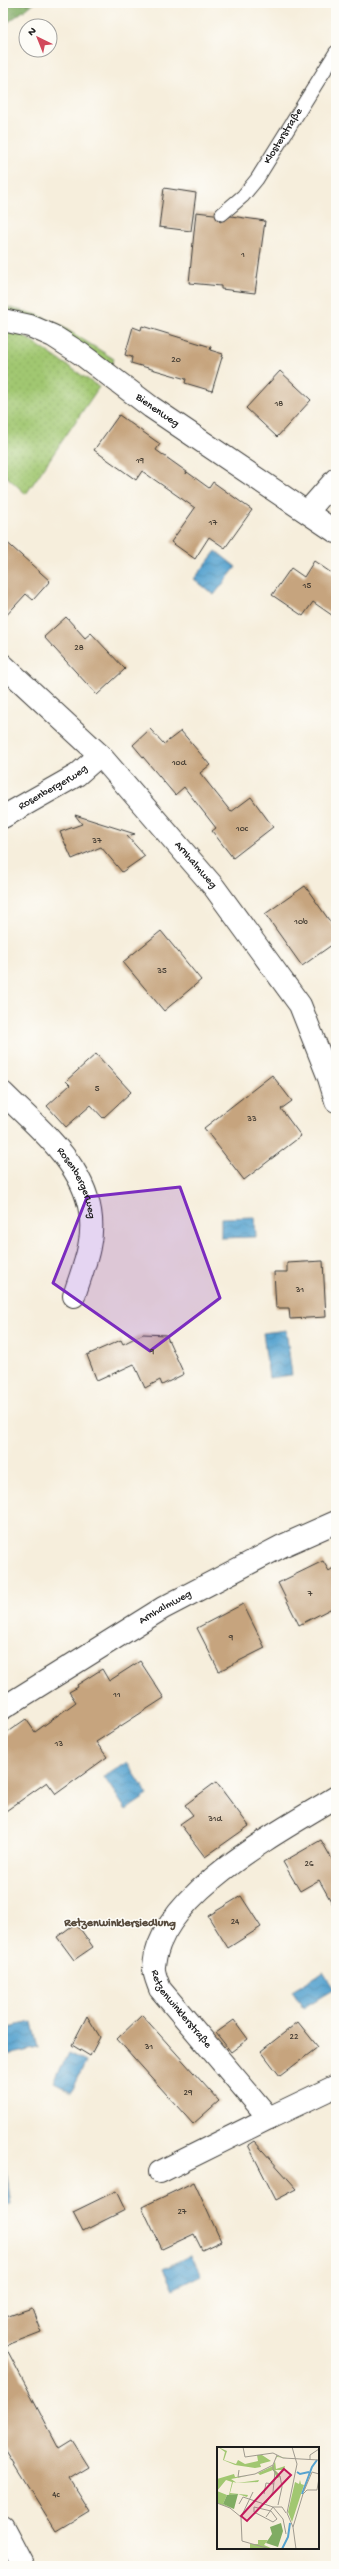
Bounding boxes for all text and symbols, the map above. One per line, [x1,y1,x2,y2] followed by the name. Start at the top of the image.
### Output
[18,18,58,58] north arrow
[26,25,39,39] text: N
[262,106,306,166] street label: Klosterstraße
[240,250,245,261] house number: 1
[171,355,181,366] house number: 20
[132,391,181,430] street label: Bienenweg
[274,399,283,410] house number: 18
[135,456,145,467] house number: 19
[208,518,217,529] house number: 17
[302,581,311,592] house number: 15
[74,643,84,654] house number: 28
[171,758,187,769] house number: 10d
[16,763,90,813] street label: Rosenbergerweg
[235,824,249,835] house number: 10c
[91,836,102,847] house number: 37
[172,839,219,891] street label: Arnhalmweg
[293,917,308,928] house number: 10b
[156,966,167,977] house number: 35
[95,1084,100,1095] house number: 5
[246,1114,257,1125] house number: 33
[54,1145,97,1219] street label: Rosenbergerweg
[295,1285,305,1296] house number: 31
[149,1347,155,1358] house number: 9
[137,1588,194,1627] street label: Arnhalmweg
[307,1589,313,1600] house number: 7
[228,1633,234,1644] house number: 9
[112,1690,121,1701] house number: 11
[54,1739,63,1750] house number: 13
[207,1814,223,1825] house number: 31d
[305,1859,314,1870] house number: 26
[63,1917,176,1931] district label: Retzenwinklersiedlung
[231,1917,240,1928] house number: 24
[148,1969,214,2051] street label: Retzenwinklerstraße
[290,2032,299,2043] house number: 22
[144,2042,154,2053] house number: 31
[184,2088,193,2099] house number: 29
[177,2207,187,2218] house number: 27
[217,2447,319,2549] inset map
[52,2490,61,2501] house number: 4c

